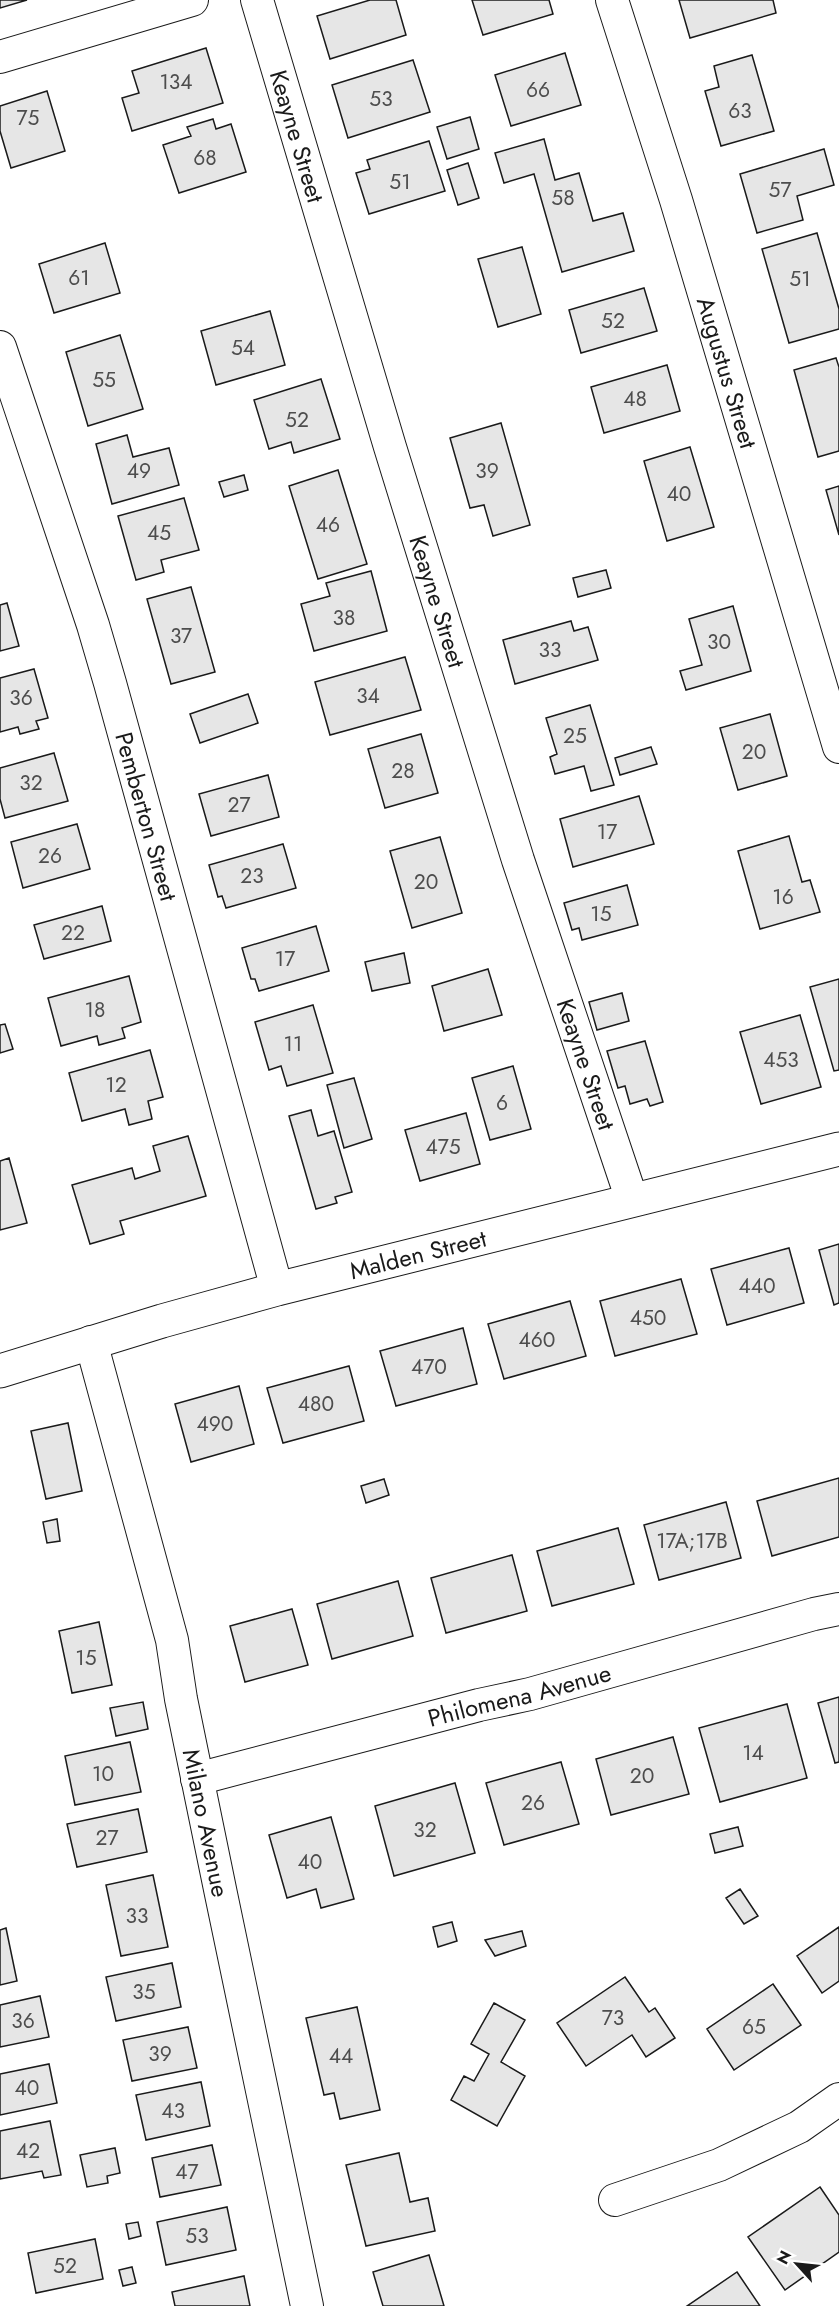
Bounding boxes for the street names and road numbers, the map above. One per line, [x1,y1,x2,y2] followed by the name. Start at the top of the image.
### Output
[261,66,334,207] street label: Keayne Street
[688,293,767,453] street label: Augustus Street
[401,531,475,672] street label: Keayne Street
[107,728,187,905] street label: Pemberton Street
[548,994,625,1135] street label: Keayne Street
[346,1220,490,1288] street label: Malden Street
[424,1655,615,1735] street label: Philomena Avenue
[174,1746,239,1900] street label: Milano Avenue

